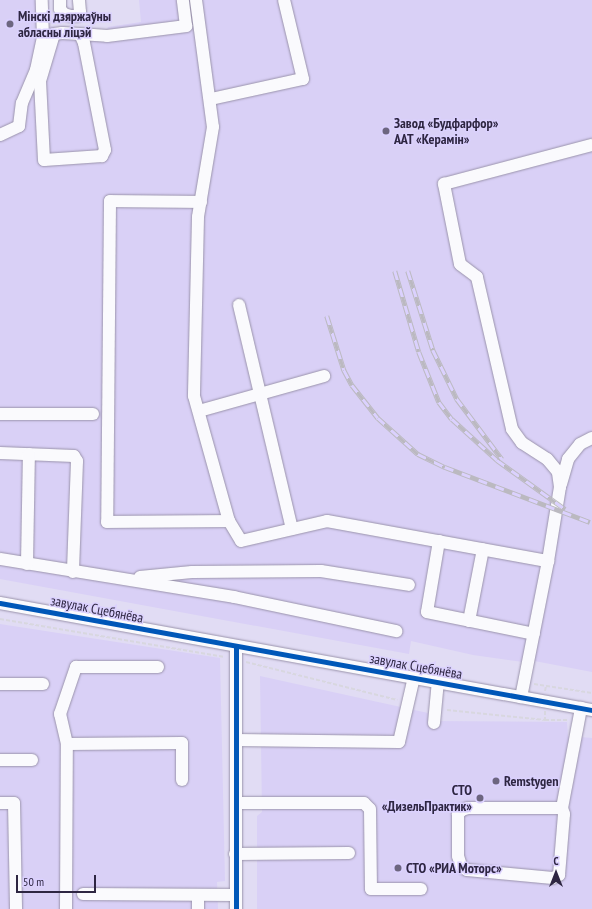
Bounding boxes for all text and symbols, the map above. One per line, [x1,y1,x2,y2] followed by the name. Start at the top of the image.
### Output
[18,8,111,40] place label: Мінскі дзяржаўны абласны ліцэй
[5,19,15,29] marker: Мінскі дзяржаўны абласны ліцэй
[394,115,498,148] place label: Завод «Будфарфор» ААТ «Керамін»
[381,126,391,136] marker: Завод «Будфарфор» ААТ «Керамін»
[49,592,145,626] street label: завулак Сцебянёва
[368,650,464,682] street label: завулак Сцебянёва
[504,773,558,789] place label: Remstygen
[491,776,501,786] marker: Remstygen
[382,782,472,814] place label: СТО «ДизельПрактик»
[475,793,485,803] marker: СТО «ДизельПрактик»
[536,853,576,893] north arrow
[553,854,559,868] text: С
[406,860,502,876] place label: СТО «РИА Моторс»
[393,863,403,873] marker: СТО «РИА Моторс»
[18,867,98,893] scale bar
[23,874,44,889] text: 50 m

